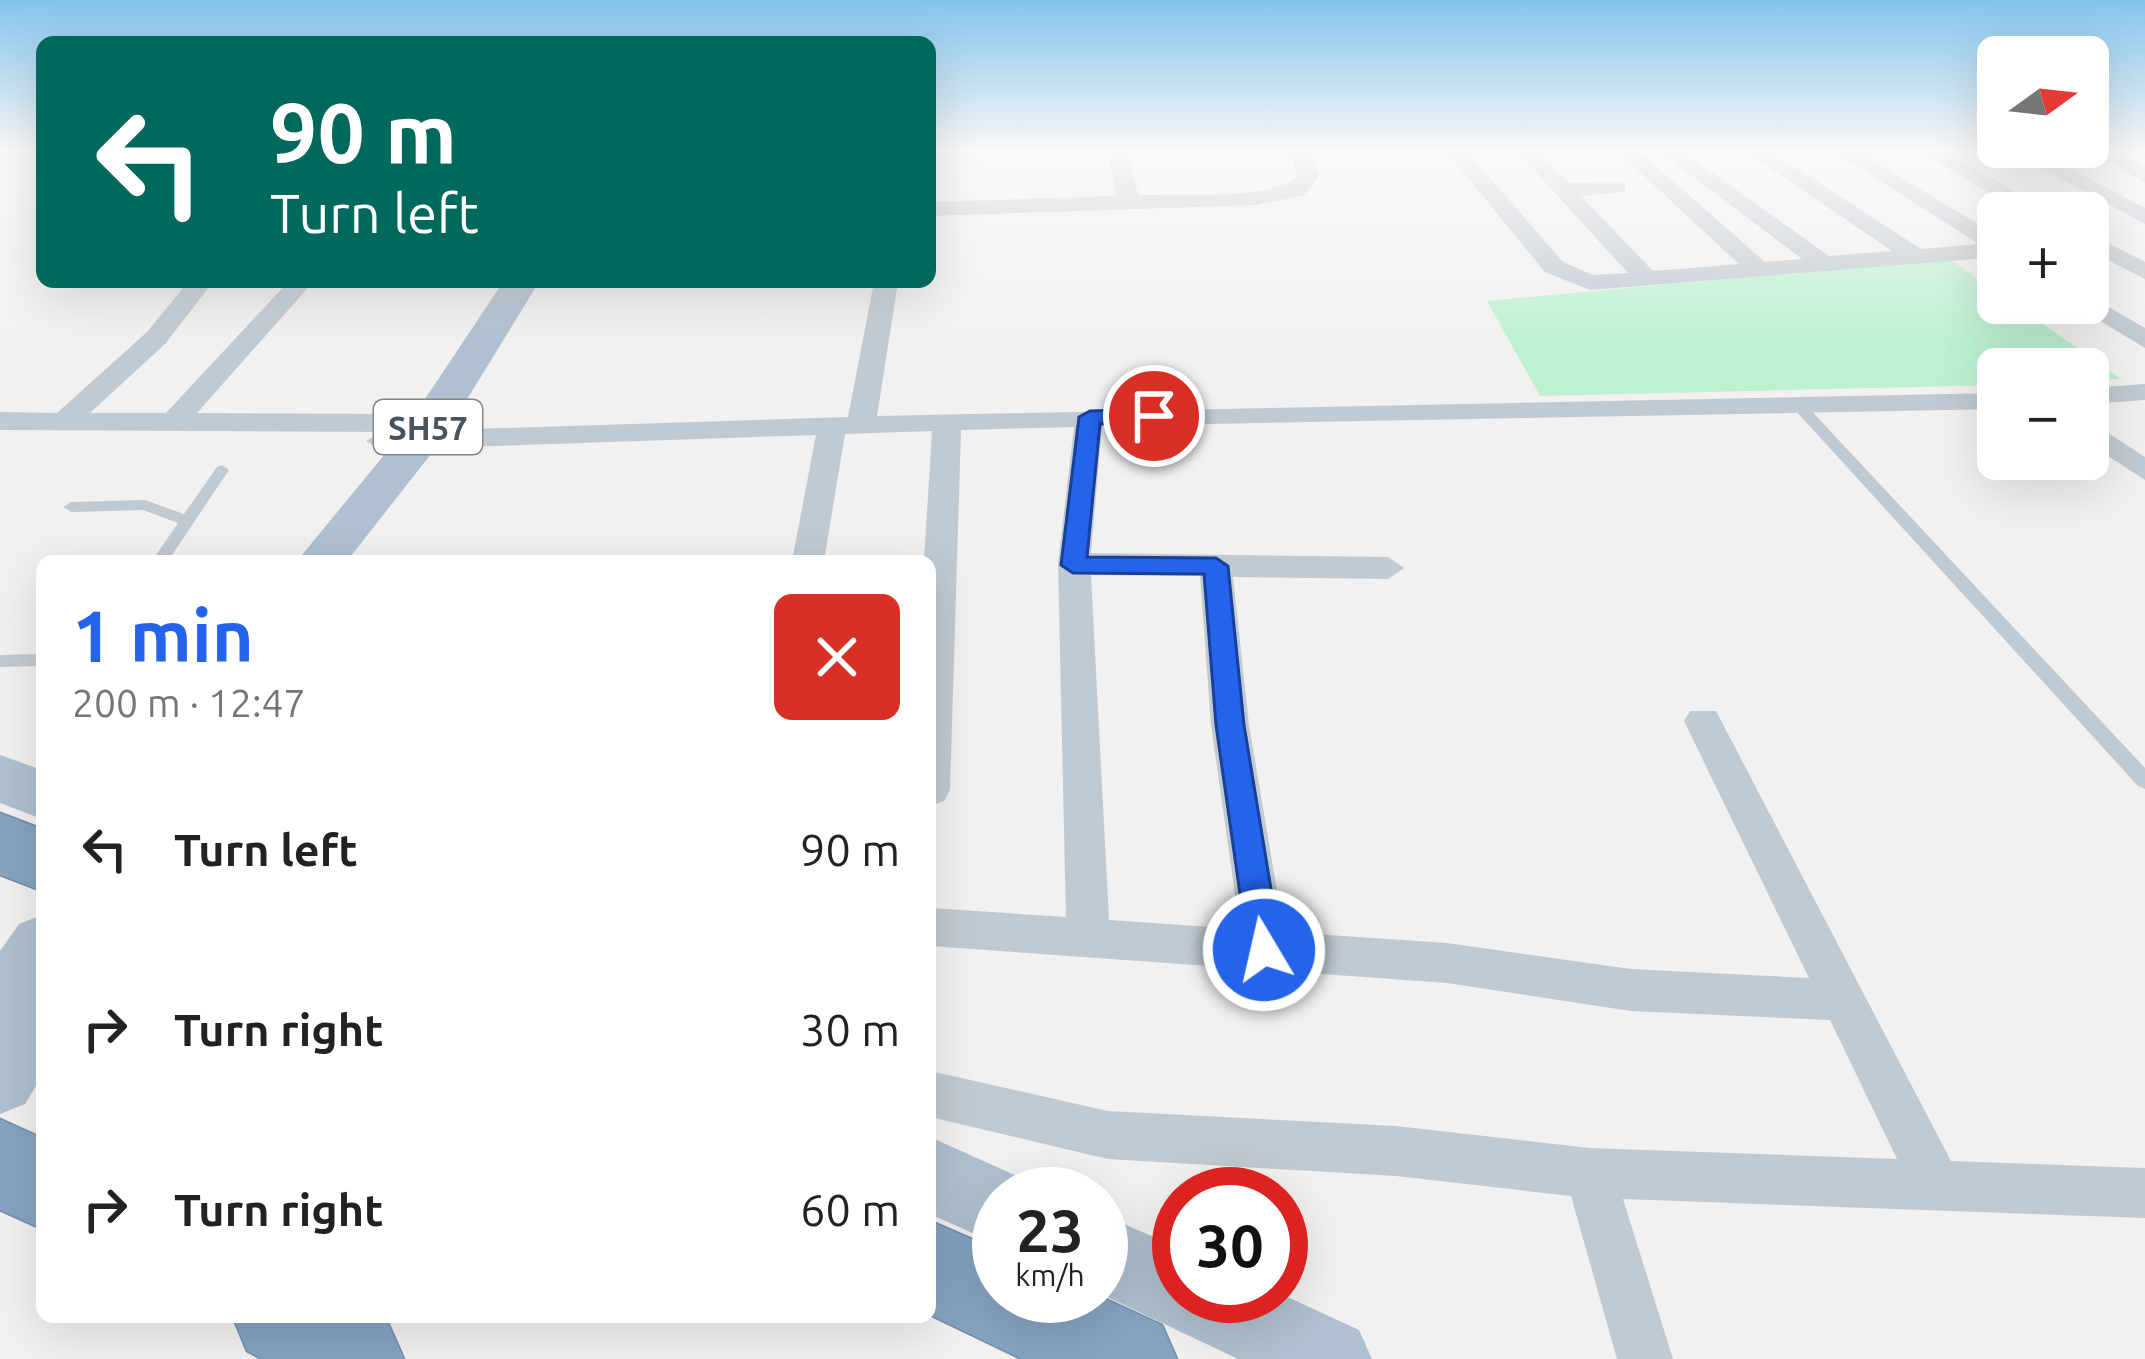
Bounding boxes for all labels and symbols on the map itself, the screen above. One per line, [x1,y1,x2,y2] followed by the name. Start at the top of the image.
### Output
[1977,36,2109,168] north arrow
[1103,365,1205,467] pin
[374,400,482,454] road number: SH57
[1201,887,1327,1013] position arrow
[1152,1167,1308,1323] speed limit sign: 30

